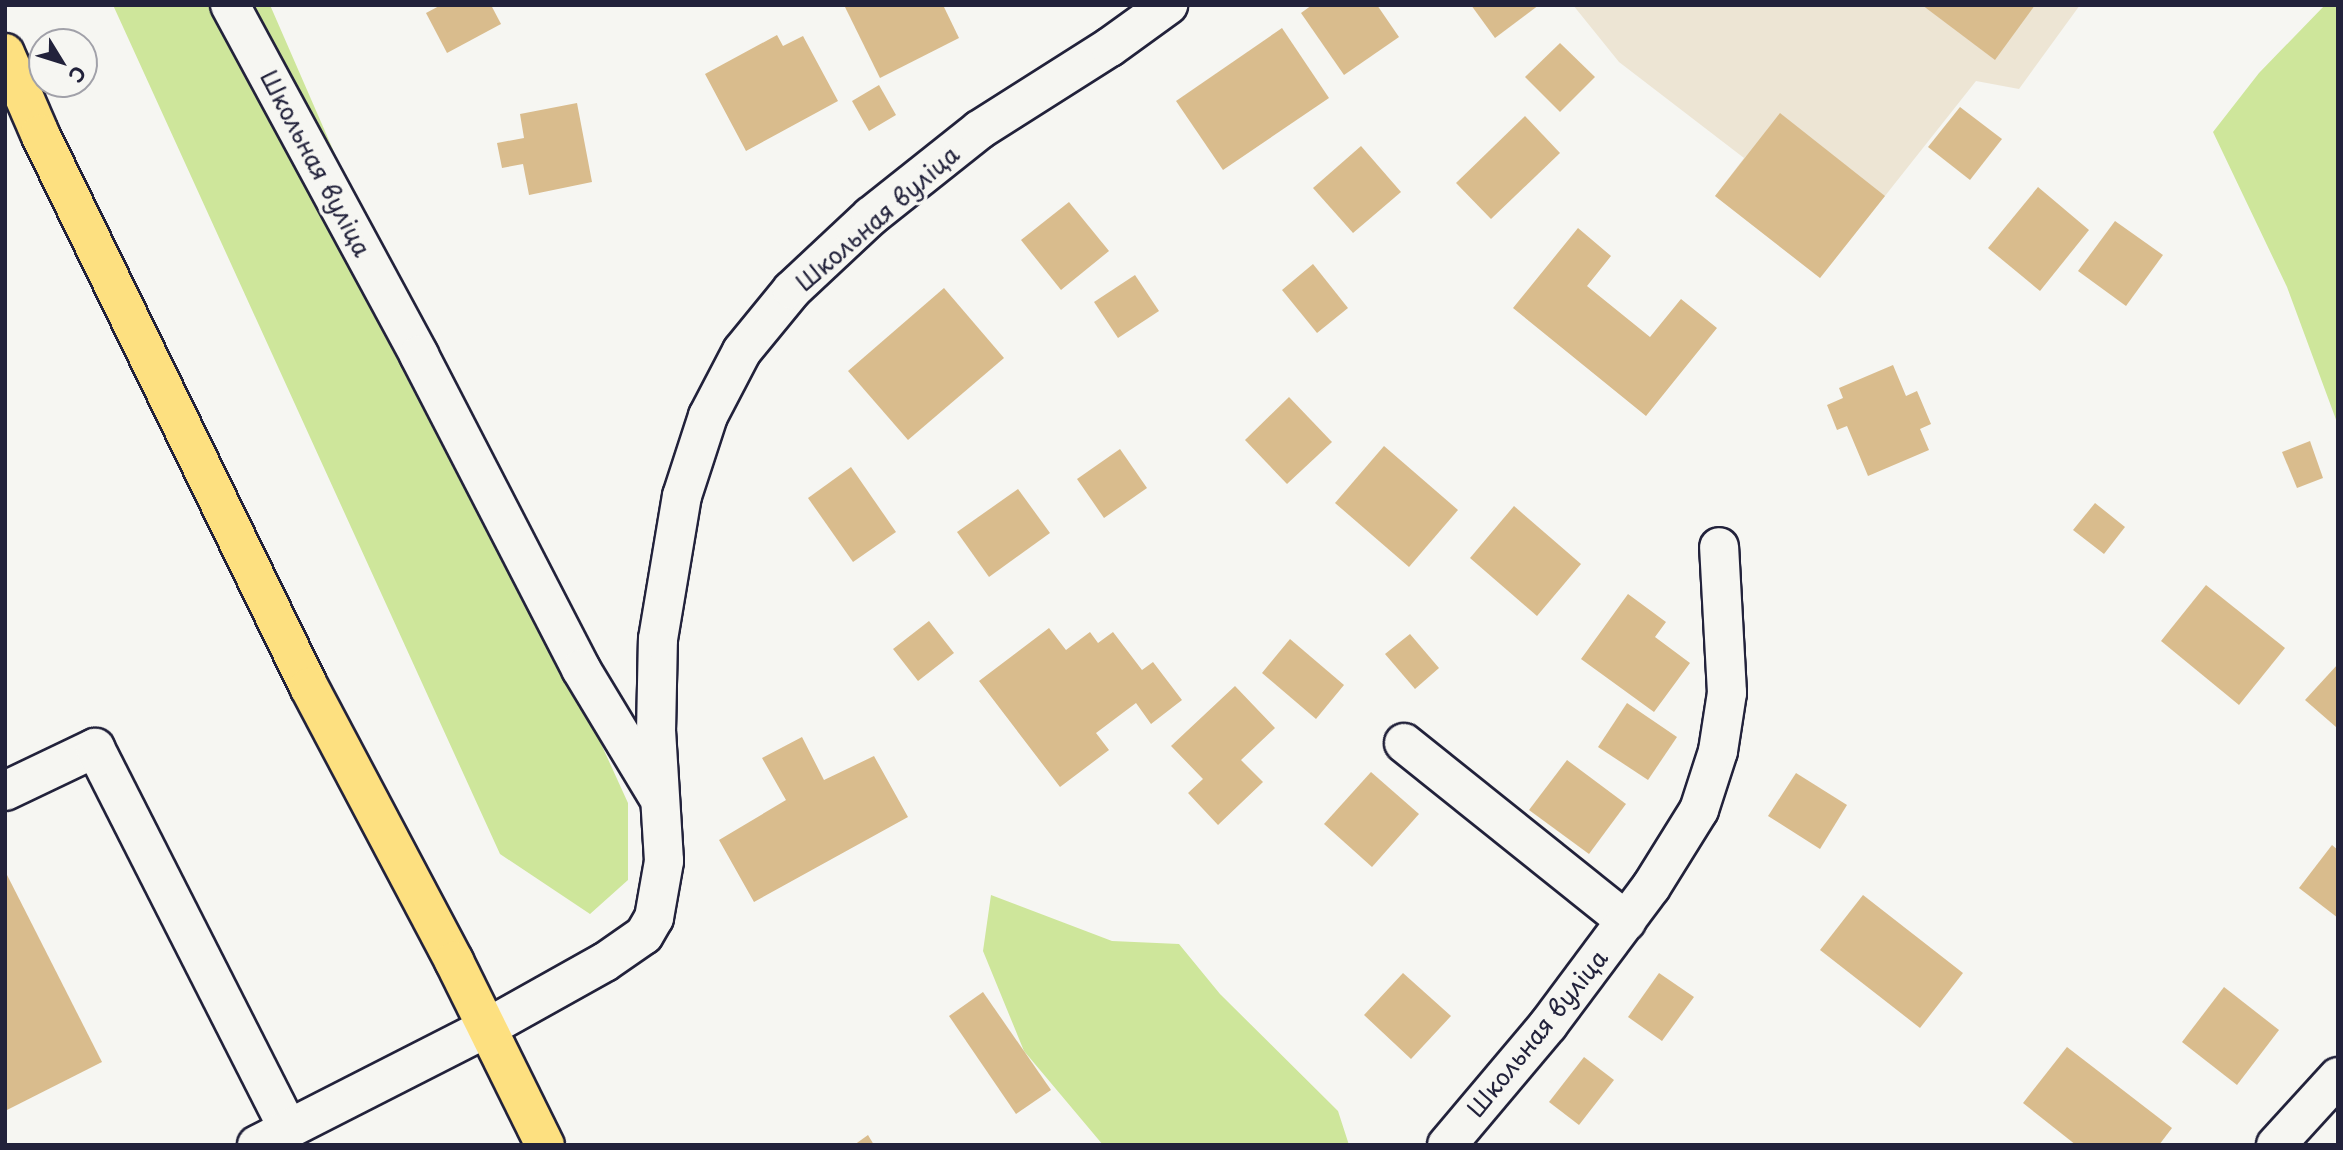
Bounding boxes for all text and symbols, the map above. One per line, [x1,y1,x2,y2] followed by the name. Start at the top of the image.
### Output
[28,28,98,98] north arrow
[63,60,93,89] text: С
[255,65,377,261] street label: Школьная вуліца
[789,139,965,297] street label: Школьная вуліца
[1460,943,1614,1123] street label: Школьная вуліца

